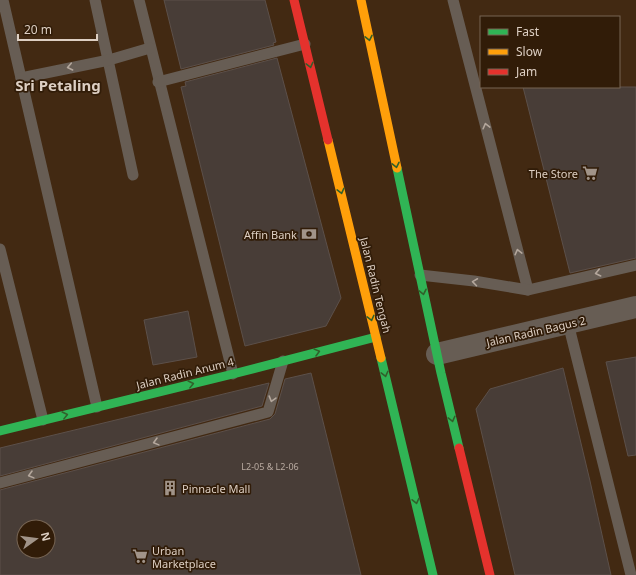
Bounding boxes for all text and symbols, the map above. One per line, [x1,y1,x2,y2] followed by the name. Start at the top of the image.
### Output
[18,16,97,42] scale bar
[480,16,620,88] legend
[24,21,52,38] text: 20 m
[516,23,540,40] text: Fast
[364,35,372,41] one-way arrow
[516,43,543,60] text: Slow
[305,61,314,68] one-way arrow
[67,63,74,71] one-way arrow
[515,63,537,80] text: Jam
[15,75,101,95] district label: Sri Petaling
[482,123,490,129] one-way arrow
[392,162,400,168] one-way arrow
[581,164,599,182] supermarket icon: The Store
[529,166,578,181] place label: The Store
[336,188,344,195] one-way arrow
[300,225,318,243] bank icon: Affin Bank
[244,227,297,242] place label: Affin Bank
[357,235,395,334] street label: Jalan Radin Tengah
[514,249,523,256] one-way arrow
[595,269,601,277] one-way arrow
[472,278,478,287] one-way arrow
[419,289,427,295] one-way arrow
[484,312,587,350] street label: Jalan Radin Bagus 2
[367,315,375,321] one-way arrow
[314,348,321,357] one-way arrow
[134,353,236,393] street label: Jalan Radin Anum 4
[381,371,389,378] one-way arrow
[188,381,195,389] one-way arrow
[268,395,277,402] one-way arrow
[62,412,68,420] one-way arrow
[447,416,455,422] one-way arrow
[153,437,160,446] one-way arrow
[241,460,299,473] house number: L2-05 & L2-06
[27,470,34,479] one-way arrow
[161,479,179,497] building icon: Pinnacle Mall
[182,481,250,496] place label: Pinnacle Mall
[411,498,419,504] one-way arrow
[16,519,56,559] north arrow
[38,530,55,543] text: N
[152,543,216,571] place label: Urban Marketplace
[131,547,149,565] supermarket icon: Urban Marketplace

